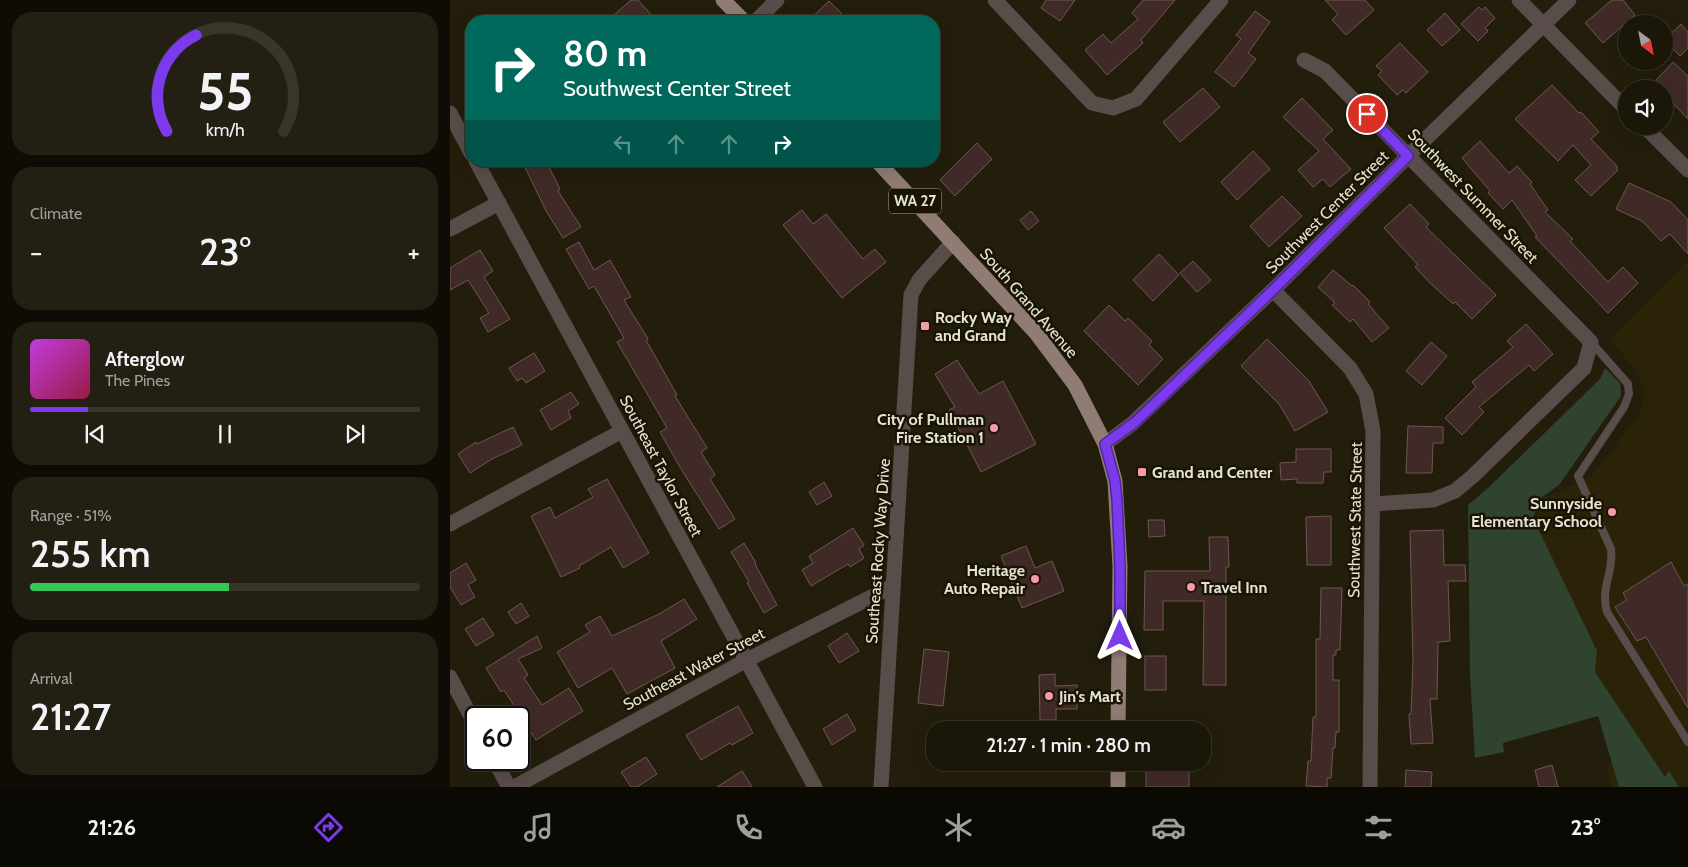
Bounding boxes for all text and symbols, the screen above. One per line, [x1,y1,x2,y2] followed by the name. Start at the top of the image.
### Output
[1618,15,1672,70] north arrow
[1618,15,1673,135] map controls
[563,32,647,75] text: 80 m
[480,35,545,100] icon: right
[197,60,253,123] text: 55
[563,75,791,102] text: Southwest Center Street
[1618,80,1673,135] button: sound
[1346,93,1388,135] pin
[1353,100,1381,128] icon: arrive
[205,119,245,140] text: km/h
[1404,125,1543,268] street label: Southwest Summer Street
[609,130,637,158] icon: left
[662,130,690,158] icon: ahead
[715,130,743,158] icon: ahead
[768,130,796,158] icon: right
[1262,146,1393,277] street label: Southwest Center Street
[889,188,941,214] road number: WA 27
[30,204,82,223] text: Climate
[199,228,251,275] text: 23°
[30,235,42,269] text: −
[408,235,420,269] text: +
[976,244,1082,362] street label: South Grand Avenue
[935,308,1013,345] place label: Rocky Way and Grand
[919,320,931,332] marker: Rocky Way and Grand
[105,348,185,371] text: Afterglow
[105,371,170,390] text: The Pines
[616,392,707,540] street label: Southeast Taylor Street
[877,410,984,447] place label: City of Pullman Fire Station 1
[81,420,109,448] icon: previous
[211,420,239,448] icon: pause
[341,420,369,448] icon: next
[988,422,1000,434] marker: City of Pullman Fire Station 1
[1344,441,1366,598] street label: Southwest State Street
[862,458,894,644] street label: Southeast Rocky Way Drive
[1152,463,1273,482] place label: Grand and Center
[1136,466,1148,478] marker: Grand and Center
[1471,494,1602,531] place label: Sunnyside Elementary School
[30,506,112,525] text: Range · 51%
[1606,506,1618,518] marker: Sunnyside Elementary School
[30,530,151,577] text: 255 km
[944,561,1026,598] place label: Heritage Auto Repair
[1029,573,1041,585] marker: Heritage Auto Repair
[1201,578,1267,597] place label: Travel Inn
[1185,581,1197,593] marker: Travel Inn
[1093,609,1145,661] position arrow
[620,623,768,714] street label: Southeast Water Street
[30,669,73,688] text: Arrival
[1058,687,1121,706] place label: Jin's Mart
[1043,690,1055,702] marker: Jin's Mart
[30,693,111,740] text: 21:27
[465,706,530,771] speed limit sign: 60
[986,734,1151,757] text: 21:27 · 1 min · 280 m
[311,810,346,845] icon: directions
[521,810,556,845] icon: music
[731,810,766,845] icon: phone
[941,810,976,845] icon: climate
[1151,810,1186,845] icon: car
[1361,810,1396,845] icon: filters
[87,814,136,841] text: 21:26
[1571,814,1600,841] text: 23°

